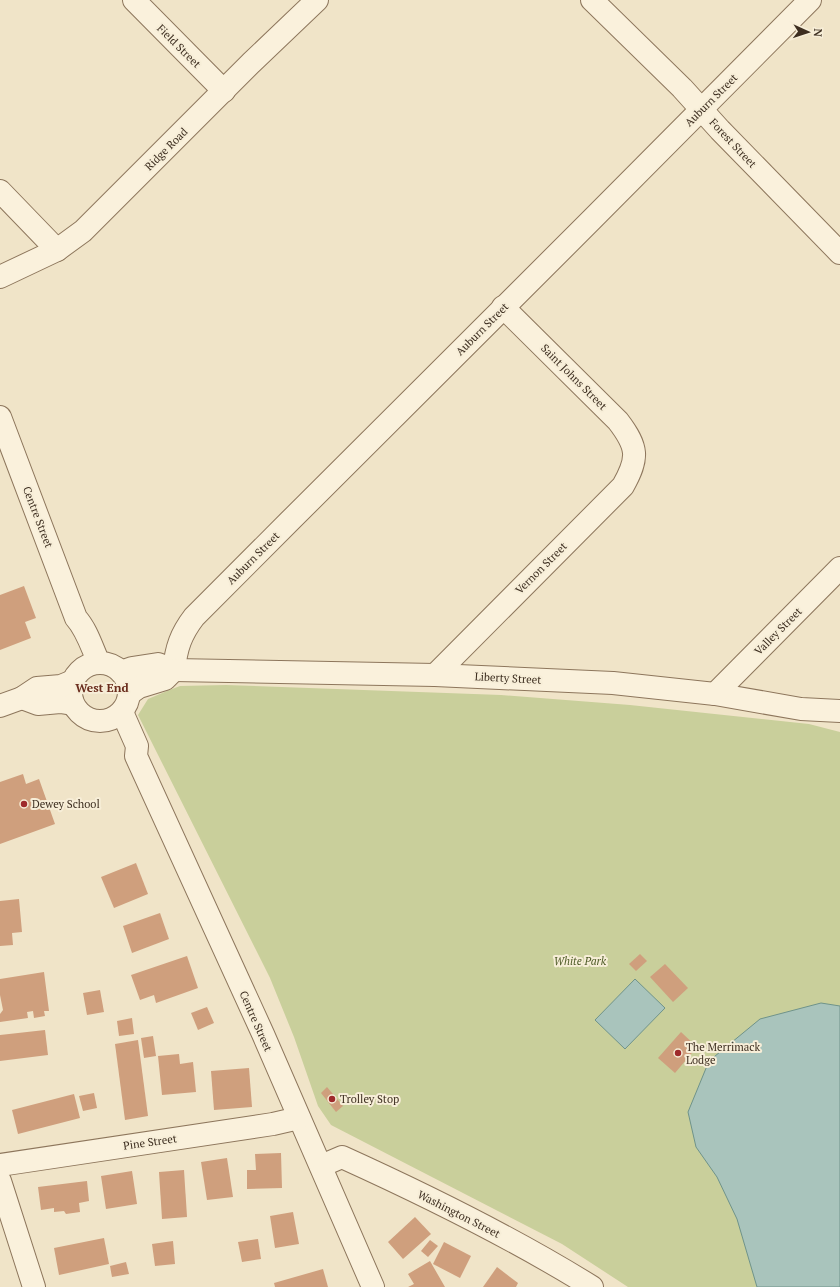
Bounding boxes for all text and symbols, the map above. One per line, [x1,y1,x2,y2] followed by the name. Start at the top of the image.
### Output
[788,12,828,52] north arrow
[154,21,204,71] street label: Field Street
[811,28,825,38] text: N
[682,71,740,129] street label: Auburn Street
[706,115,760,171] street label: Forest Street
[142,125,190,173] street label: Ridge Road
[453,300,511,358] street label: Auburn Street
[538,341,610,413] street label: Saint Johns Street
[20,484,56,550] street label: Centre Street
[224,529,282,587] street label: Auburn Street
[512,539,570,597] street label: Vernon Street
[751,604,805,658] street label: Valley Street
[474,669,542,687] street label: Liberty Street
[75,680,130,695] district label: West End
[32,797,100,811] place label: Dewey School
[19,799,29,809] marker: Dewey School
[554,954,607,968] park label: White Park
[236,989,276,1053] street label: Centre Street
[686,1040,760,1067] place label: The Merrimack Lodge
[673,1048,683,1058] marker: The Merrimack Lodge
[340,1092,399,1106] place label: Trolley Stop
[327,1094,337,1104] marker: Trolley Stop
[122,1131,178,1153] street label: Pine Street
[415,1187,503,1241] street label: Washington Street

